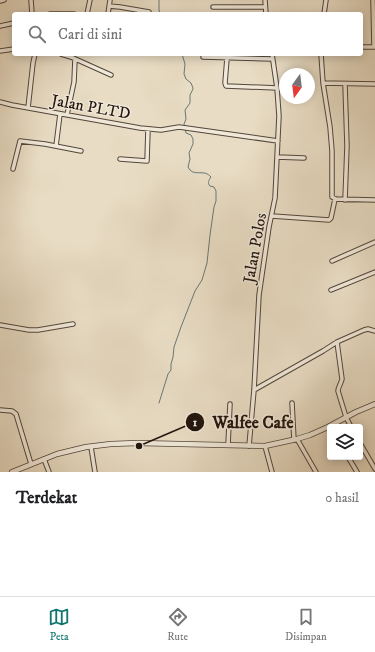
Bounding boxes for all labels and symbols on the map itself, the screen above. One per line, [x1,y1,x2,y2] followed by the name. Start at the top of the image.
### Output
[279,68,315,104] north arrow
[48,90,132,124] street label: Jalan PLTD
[239,211,271,287] street label: Jalan Polos
[185,407,302,436] callout: Walfee Cafe
[212,412,293,434] text: Walfee Cafe
[193,415,198,430] text: 1

